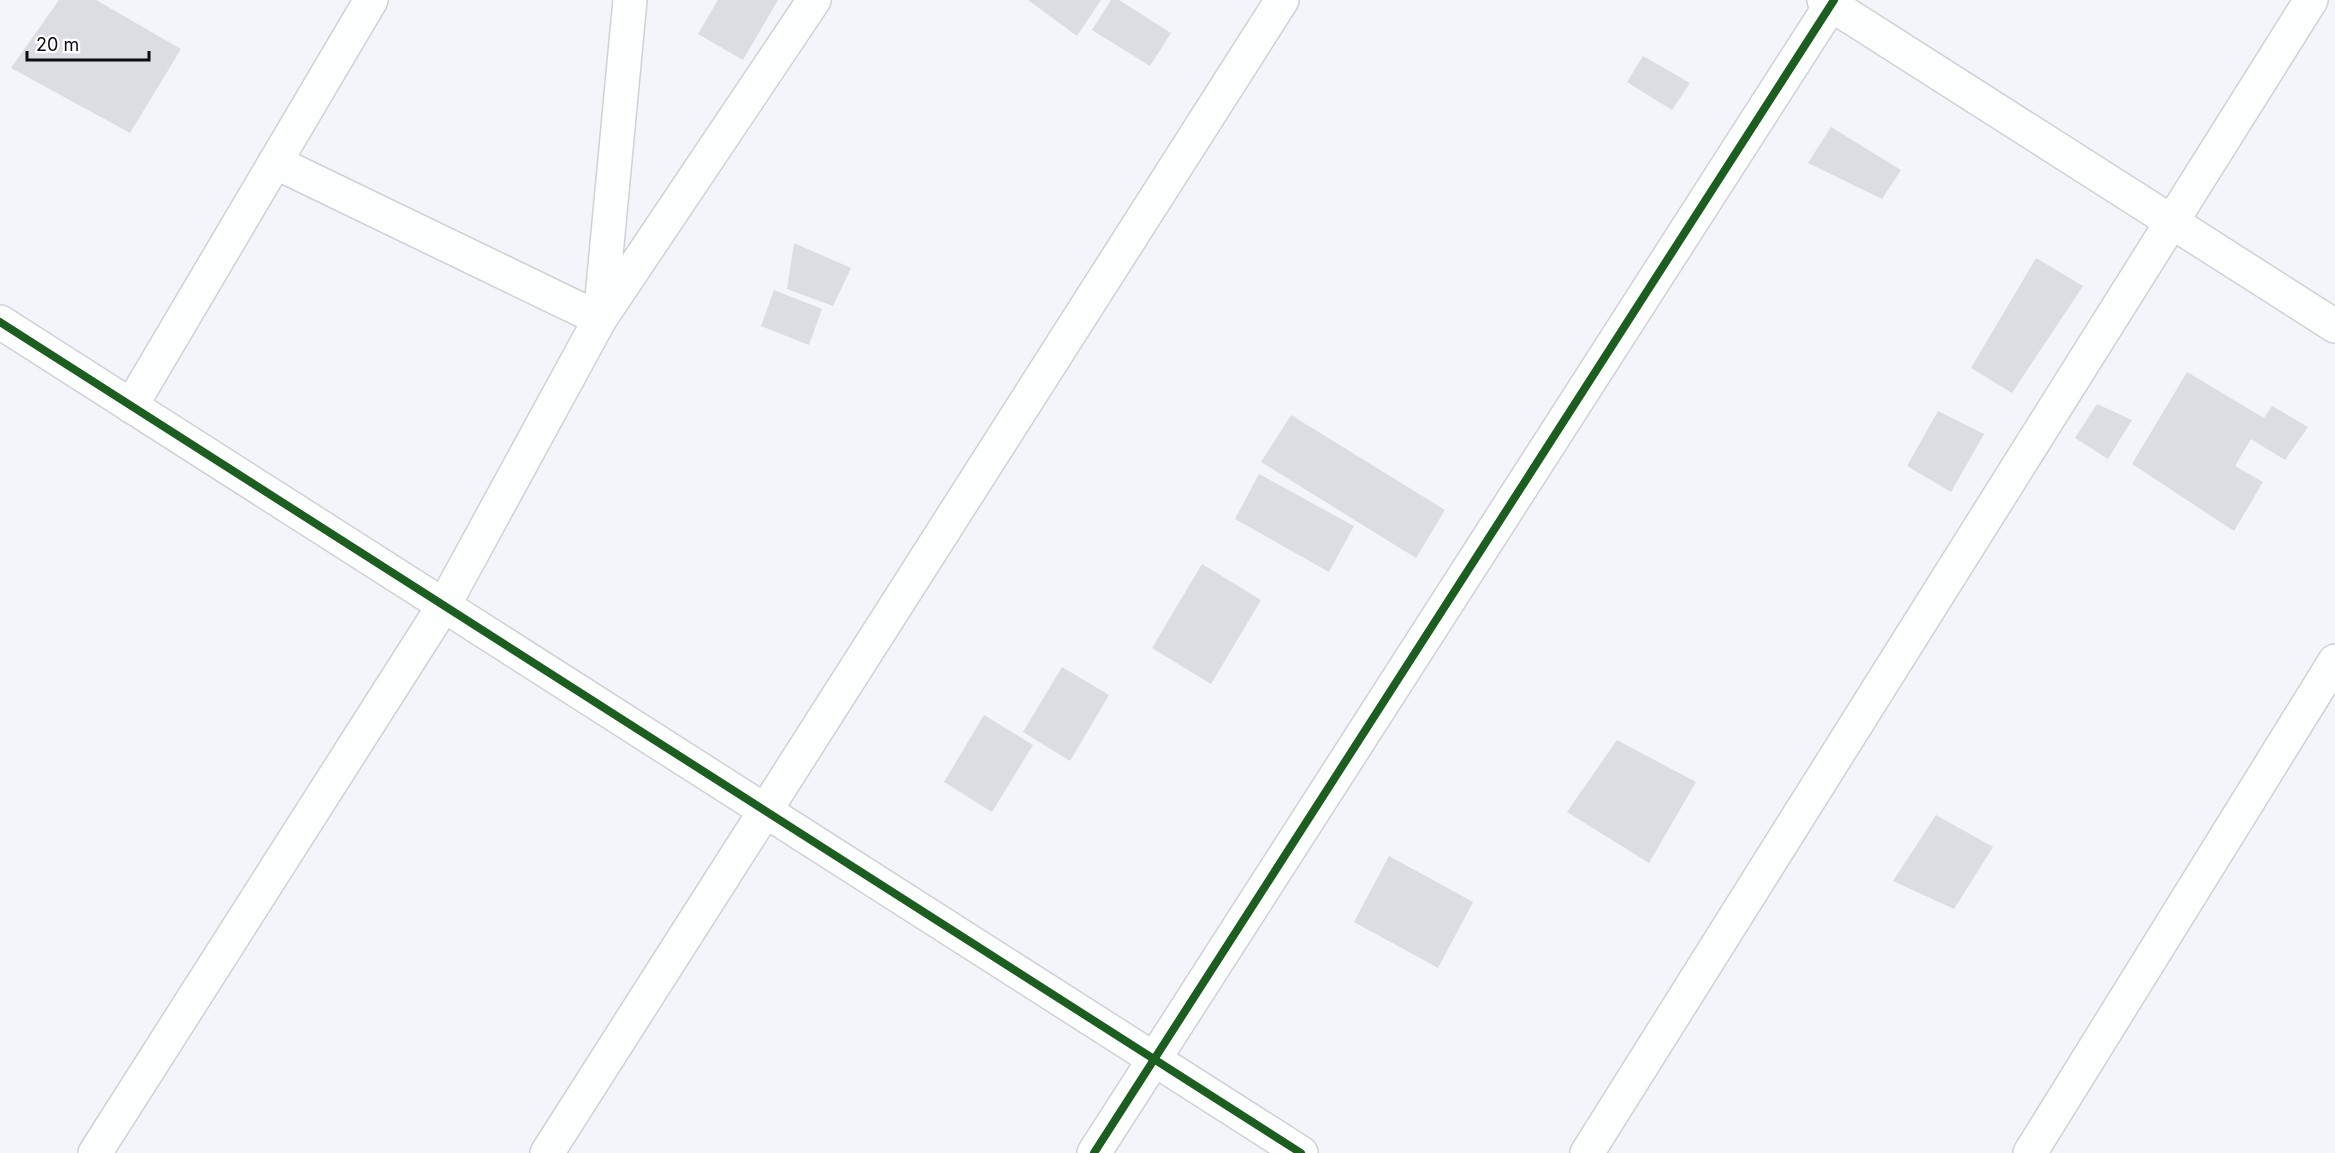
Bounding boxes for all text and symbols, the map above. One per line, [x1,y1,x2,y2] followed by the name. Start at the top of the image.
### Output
[27,24,148,62] scale bar
[36,34,79,55] text: 20 m

